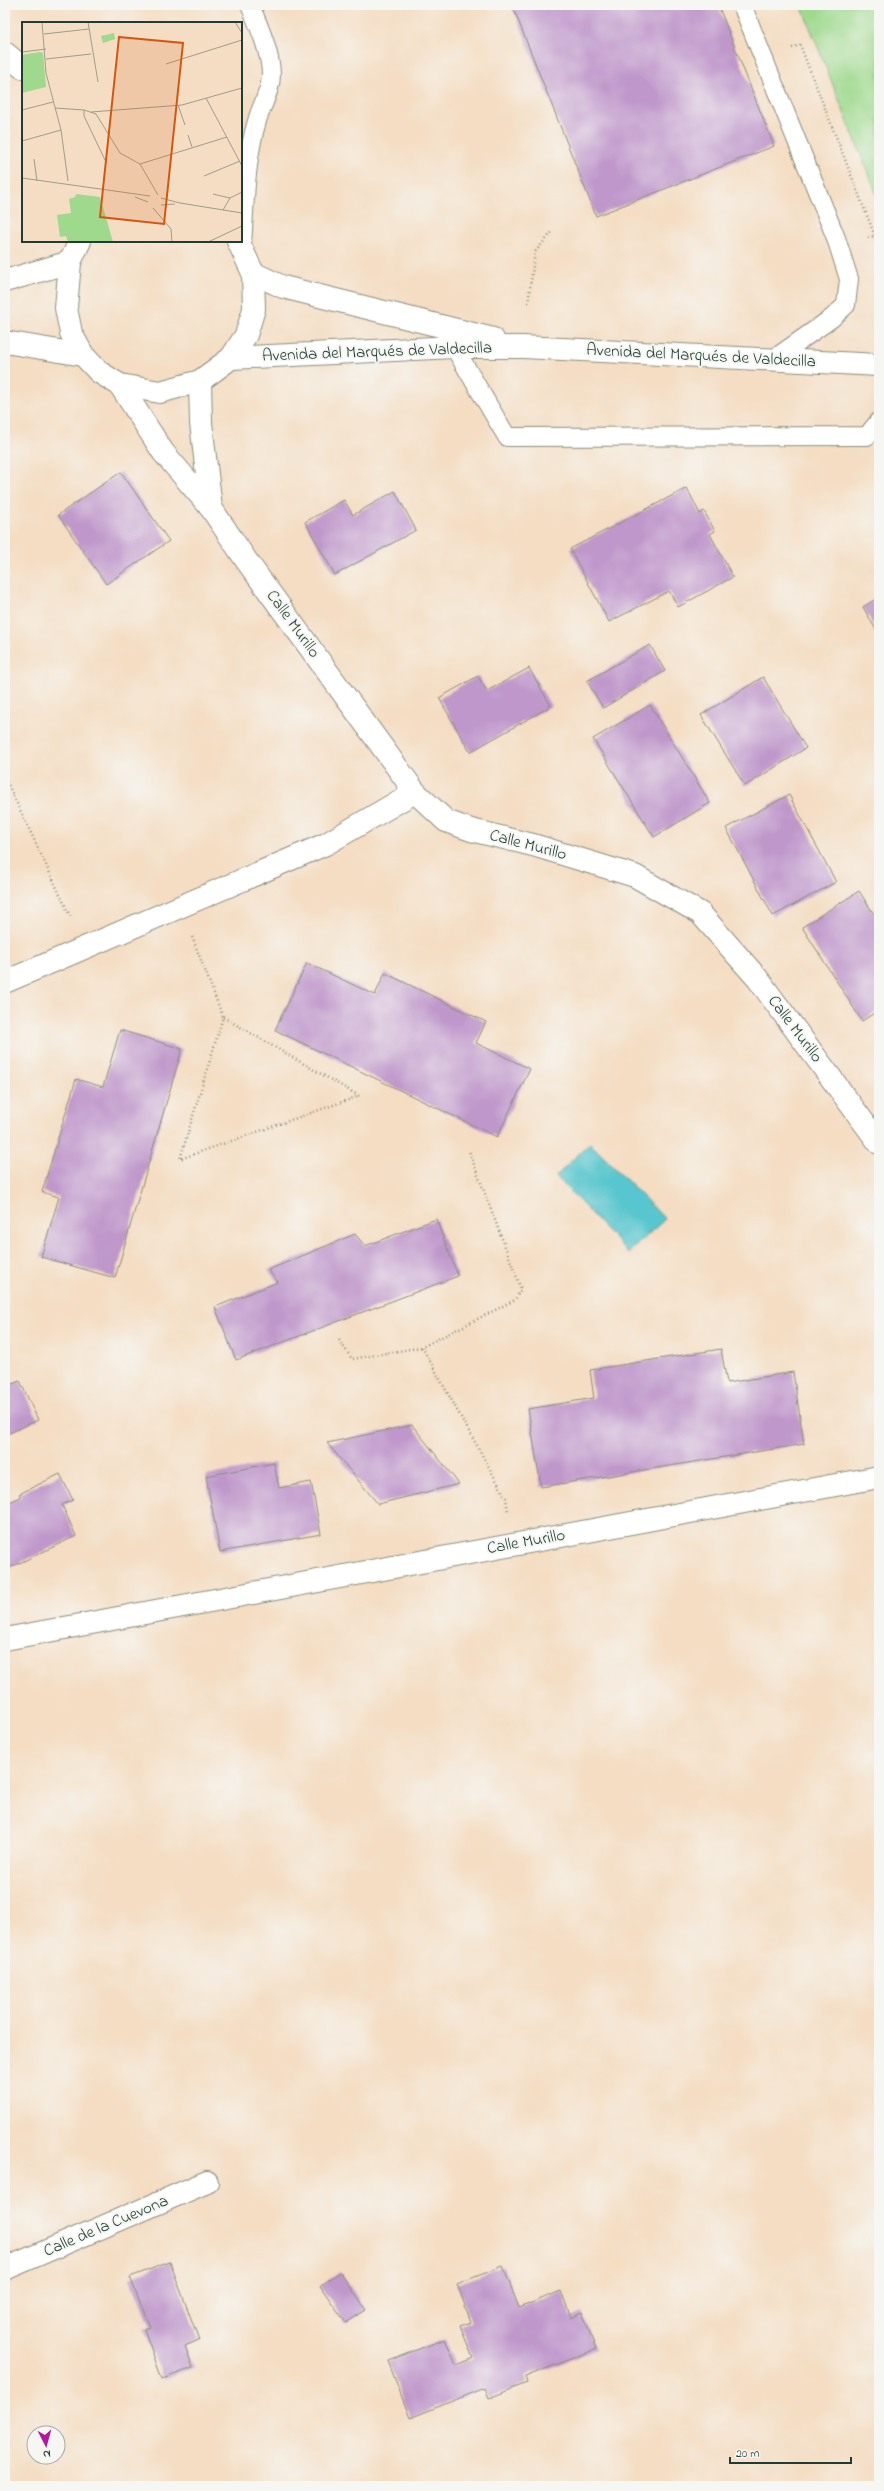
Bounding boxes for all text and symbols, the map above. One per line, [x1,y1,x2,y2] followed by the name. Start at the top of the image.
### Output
[22,22,242,242] inset map
[262,335,492,369] street label: Avenida del Marqués de Valdecilla
[585,337,817,375] street label: Avenida del Marqués de Valdecilla
[260,585,326,663] street label: Calle Murillo
[487,823,570,867] street label: Calle Murillo
[761,990,829,1068] street label: Calle Murillo
[485,1523,567,1561] street label: Calle Murillo
[40,2188,172,2264] street label: Calle de la Cuevona
[26,2425,66,2465] north arrow
[730,2439,851,2465] scale bar
[736,2445,759,2463] text: 20 m
[42,2446,51,2462] text: N

